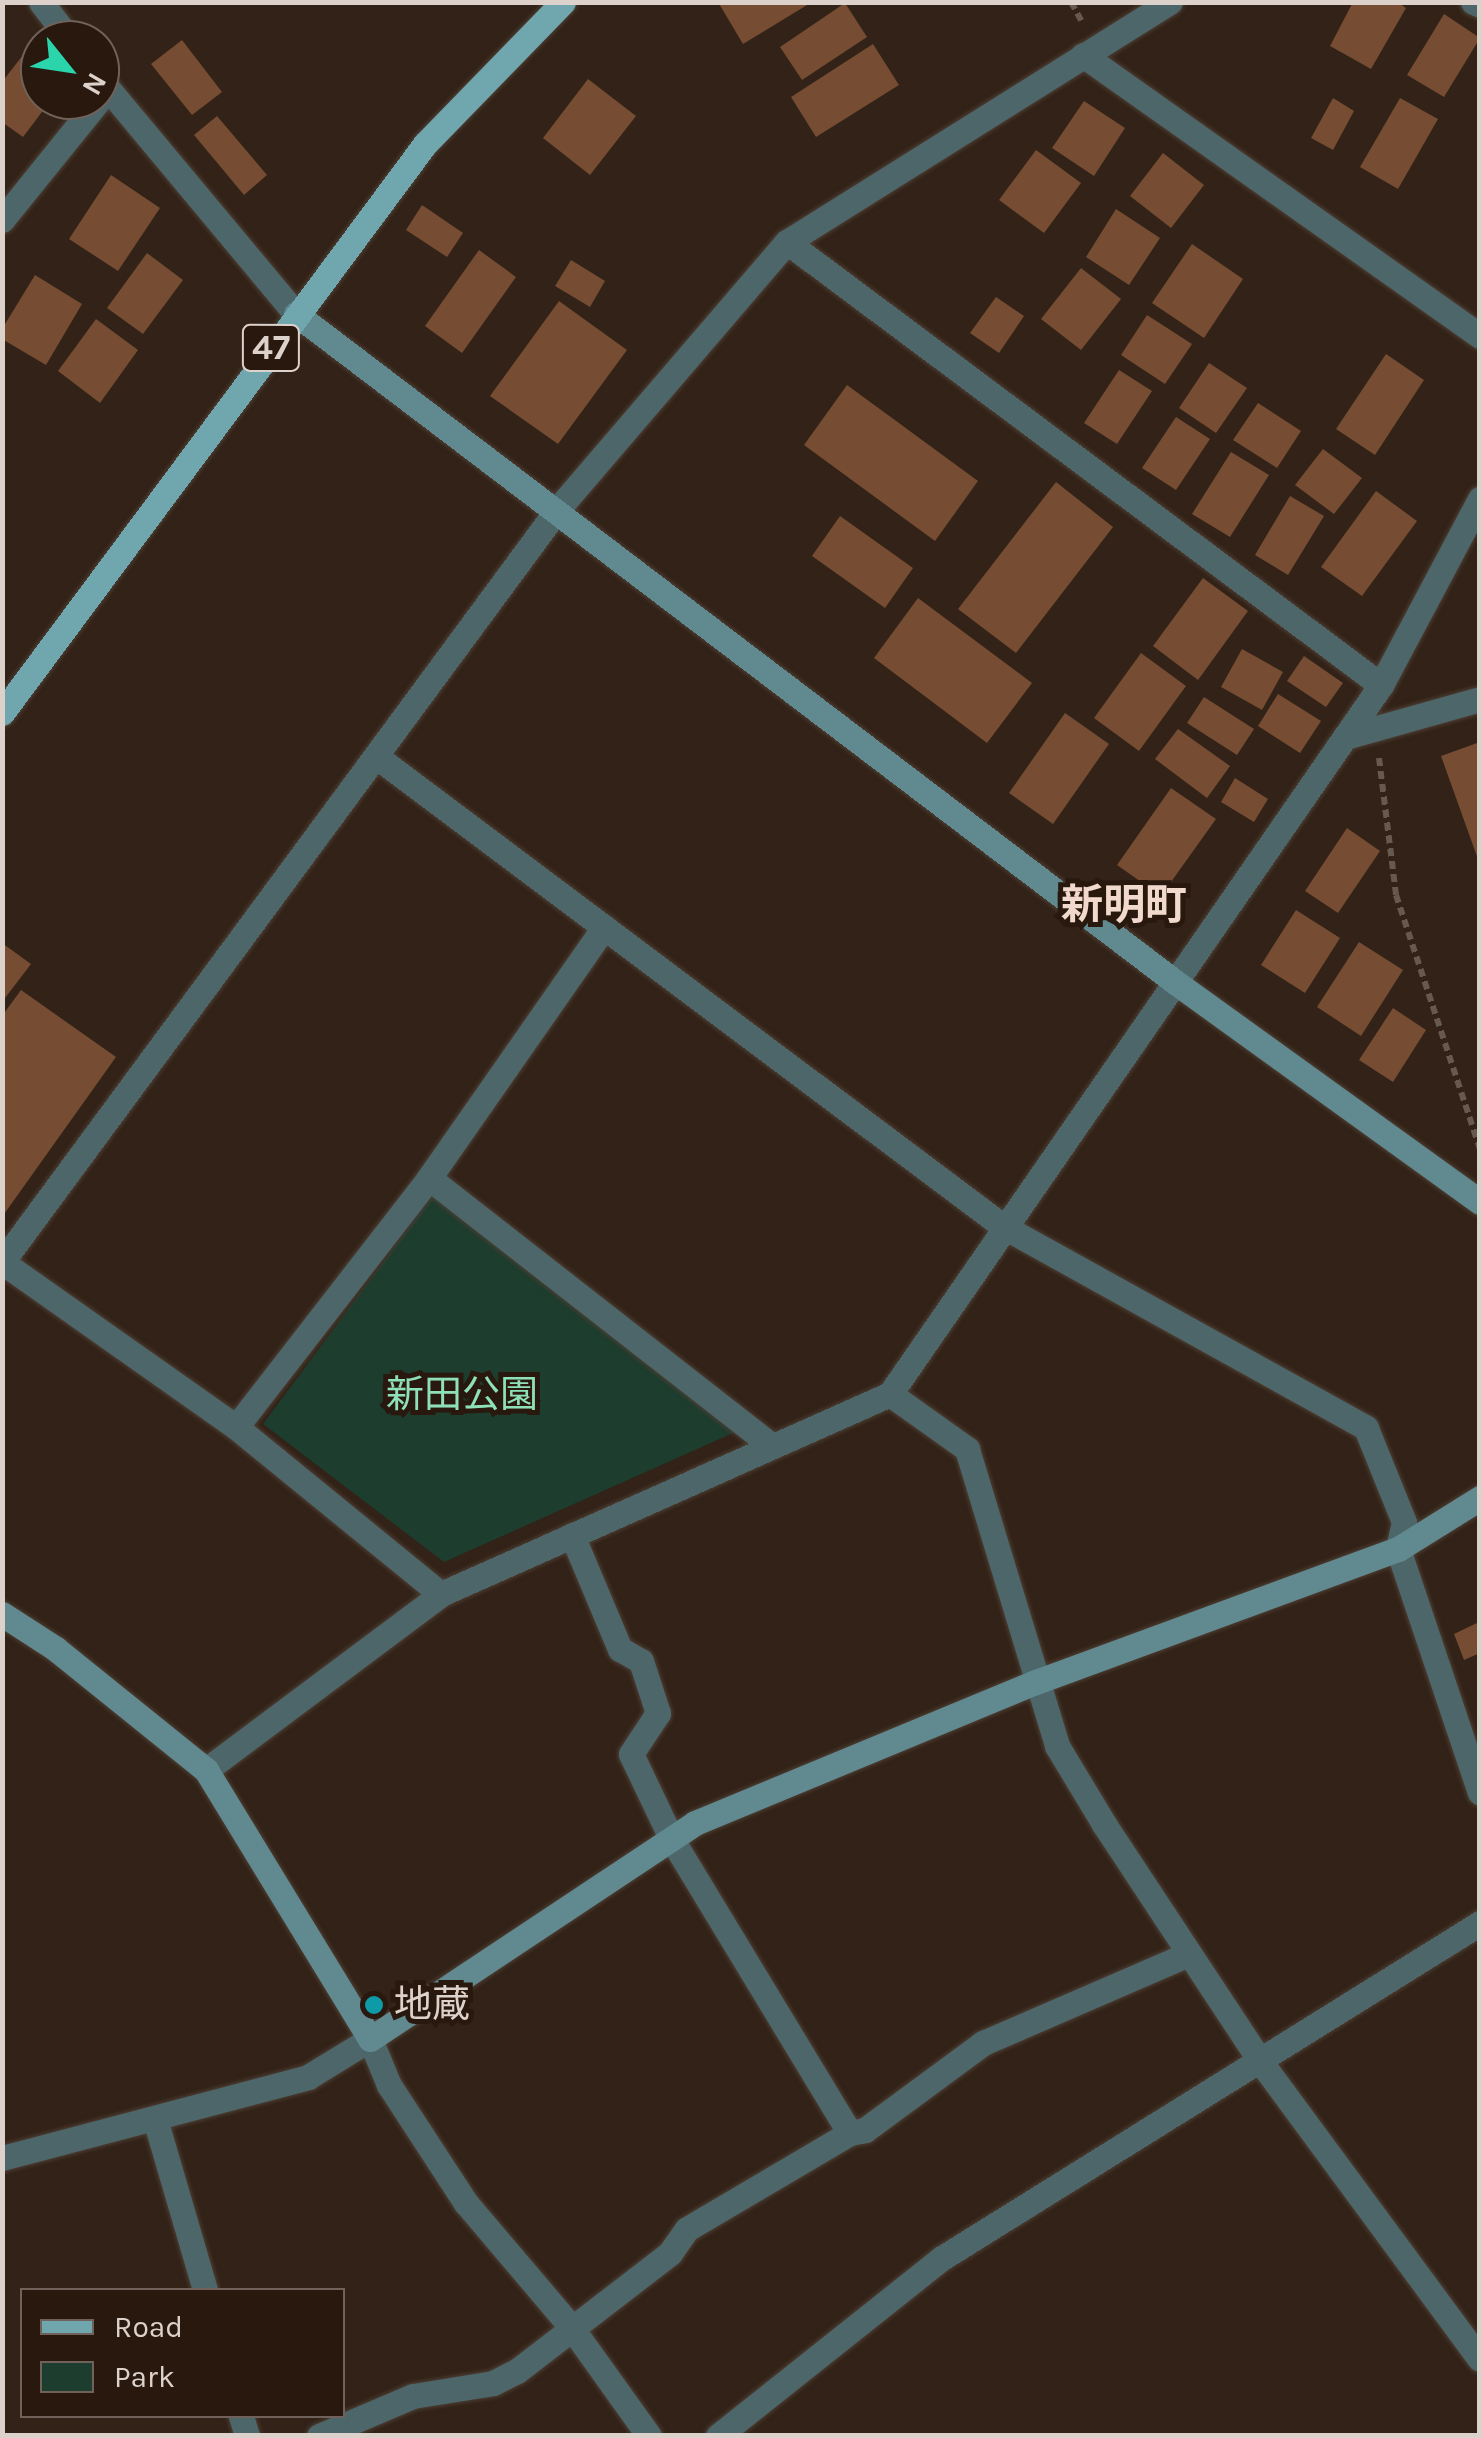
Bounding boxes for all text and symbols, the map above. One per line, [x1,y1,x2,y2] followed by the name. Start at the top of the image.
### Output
[20,20,120,120] north arrow
[75,67,114,101] text: N
[241,318,301,378] road number: 47
[1061,880,1187,930] district label: 新明町
[386,1372,538,1418] park label: 新田公園
[394,1982,470,2028] place label: 地蔵
[363,1994,385,2016] marker: 地蔵
[20,2288,345,2418] legend
[114,2309,183,2345] text: Road
[114,2359,175,2395] text: Park

